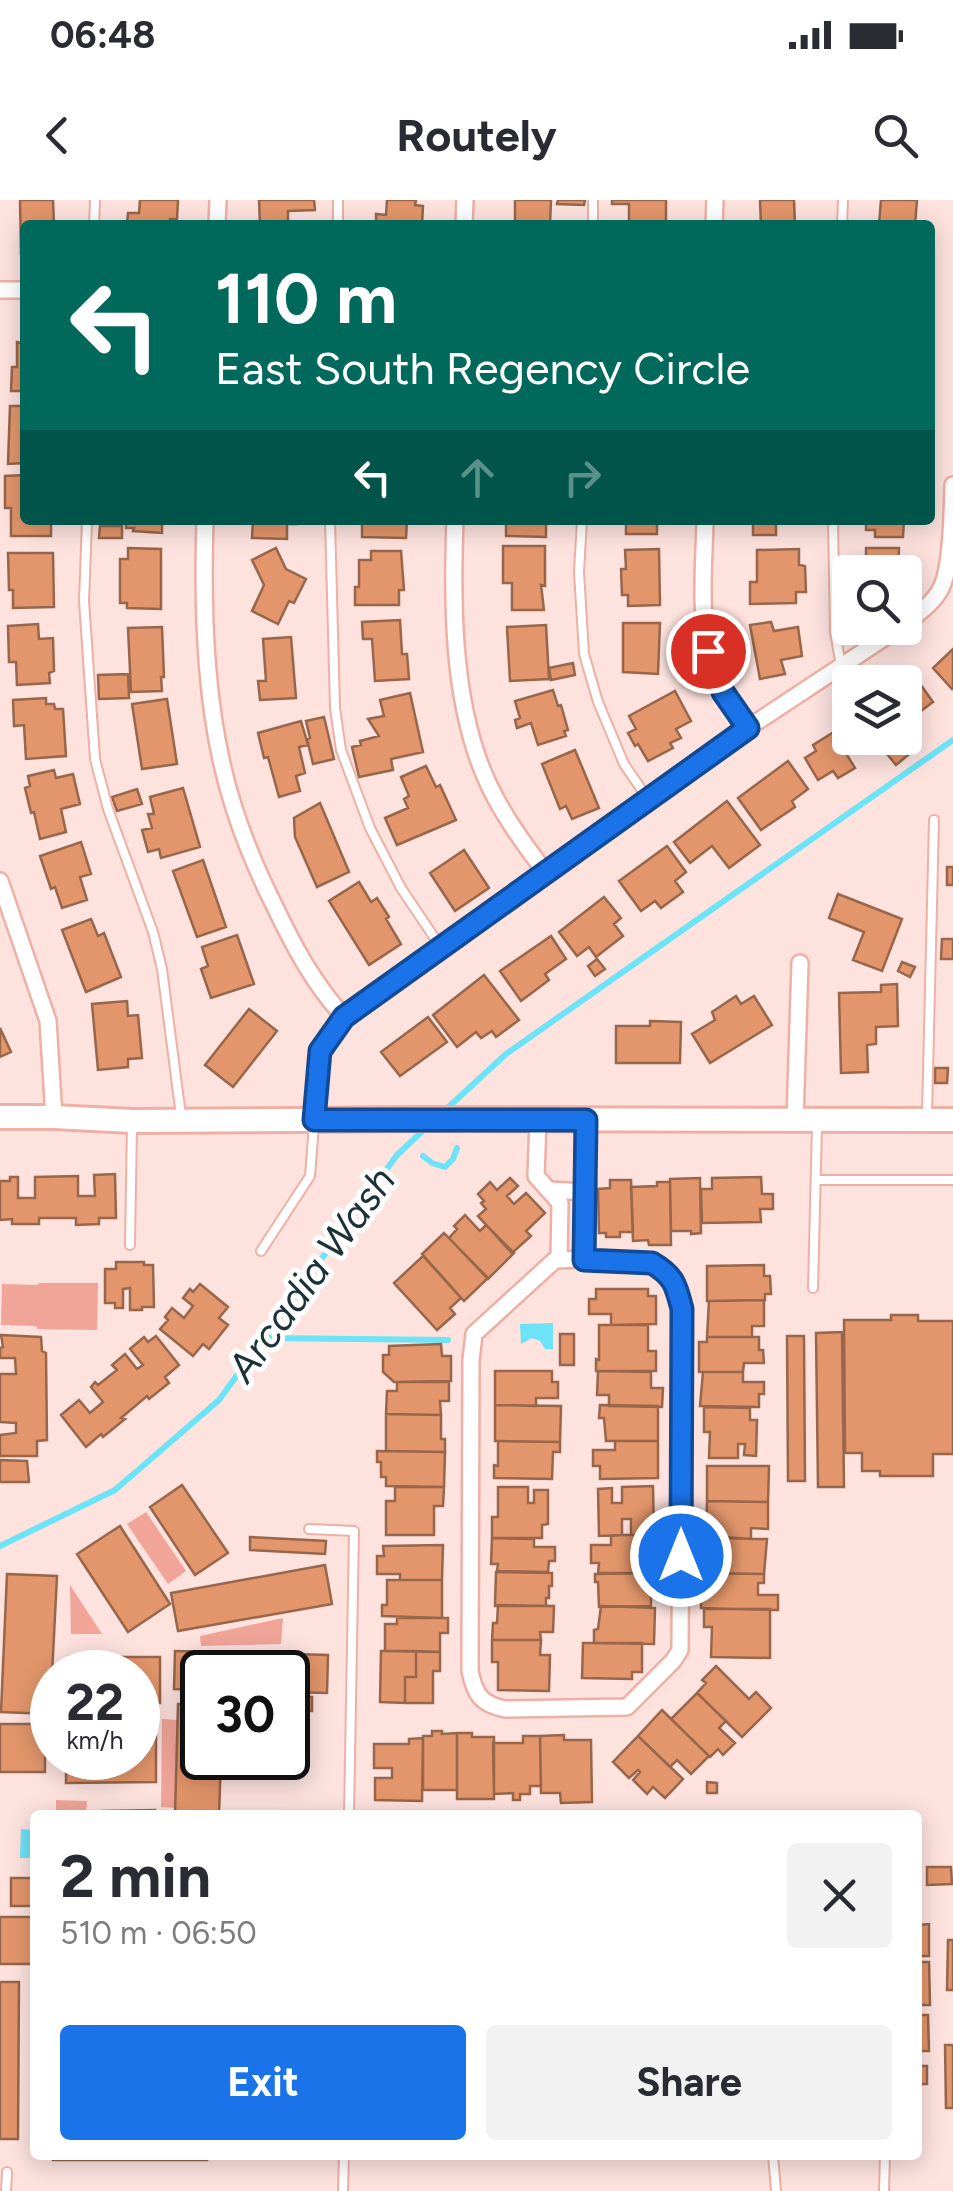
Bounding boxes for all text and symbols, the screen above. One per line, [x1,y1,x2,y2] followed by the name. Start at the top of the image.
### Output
[50,12,155,58] text: 06:48
[30,108,85,163] icon: back
[396,108,557,162] text: Routely
[868,108,923,163] icon: search
[215,256,397,341] text: 110 m
[50,260,180,390] icon: left
[215,341,750,395] text: East South Regency Circle
[345,450,400,505] icon: left
[450,450,505,505] icon: ahead
[555,450,610,505] icon: right
[832,555,922,755] map controls
[832,555,922,645] button: search
[666,609,751,694] pin
[681,624,736,679] icon: arrive
[832,665,922,755] button: layers
[216,1157,405,1392] water label: Arcadia Wash
[629,1504,733,1608] position arrow
[180,1650,310,1780] speed limit sign: 30
[66,1672,124,1733] text: 22
[66,1725,124,1755] text: km/h
[60,1840,211,1912] text: 2 min
[787,1843,892,1948] button: close
[60,1914,257,1952] text: 510 m · 06:50
[60,2025,466,2140] button: Exit
[486,2025,892,2140] button: Share

